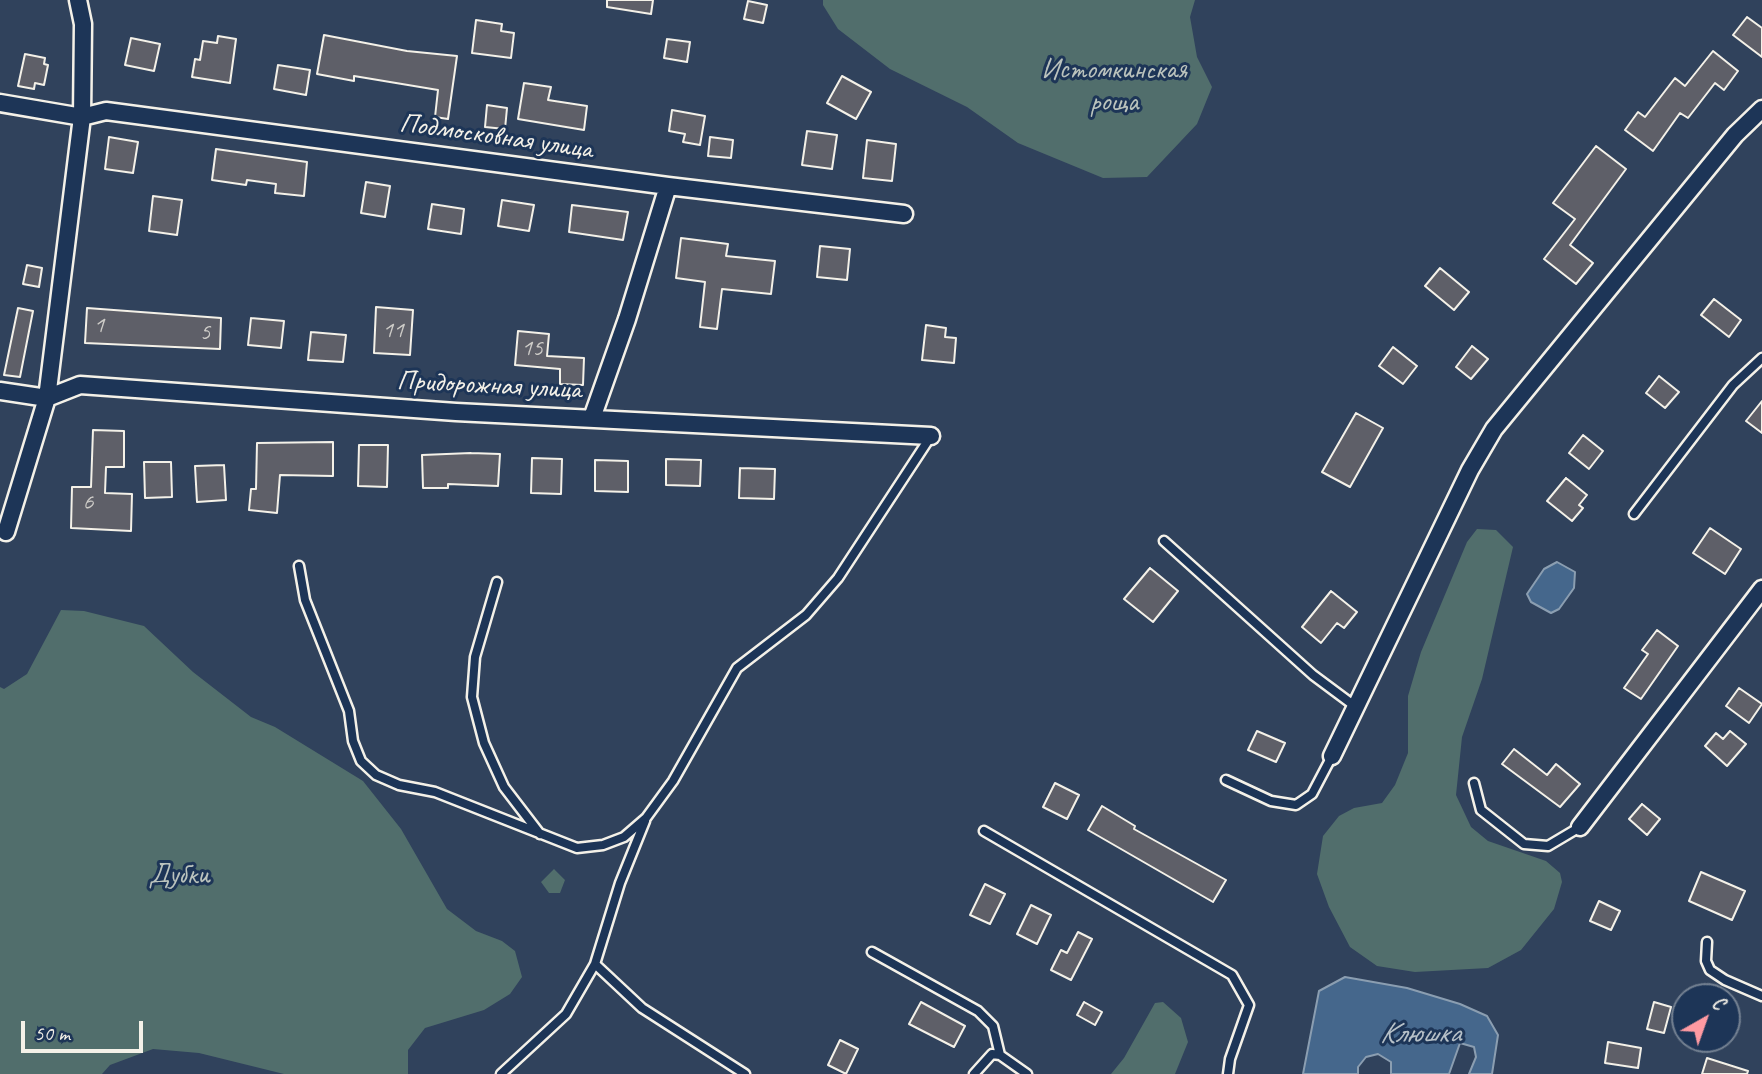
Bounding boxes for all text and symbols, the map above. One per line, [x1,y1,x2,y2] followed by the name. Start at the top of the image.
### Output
[1041,54,1187,120] park label: Истомкинская роща
[398,107,594,167] street label: Подмосковная улица
[94,312,104,340] house number: 1
[382,317,404,345] house number: 11
[200,319,210,347] house number: 5
[521,335,543,363] house number: 15
[396,364,582,408] street label: Придорожная улица
[83,489,93,517] house number: 6
[148,859,210,893] park label: Дубки
[1671,983,1741,1053] north arrow
[1707,991,1730,1016] text: С
[24,1007,147,1052] scale bar
[1380,1016,1460,1052] water label: Клюшка
[34,1020,70,1046] text: 50 m

